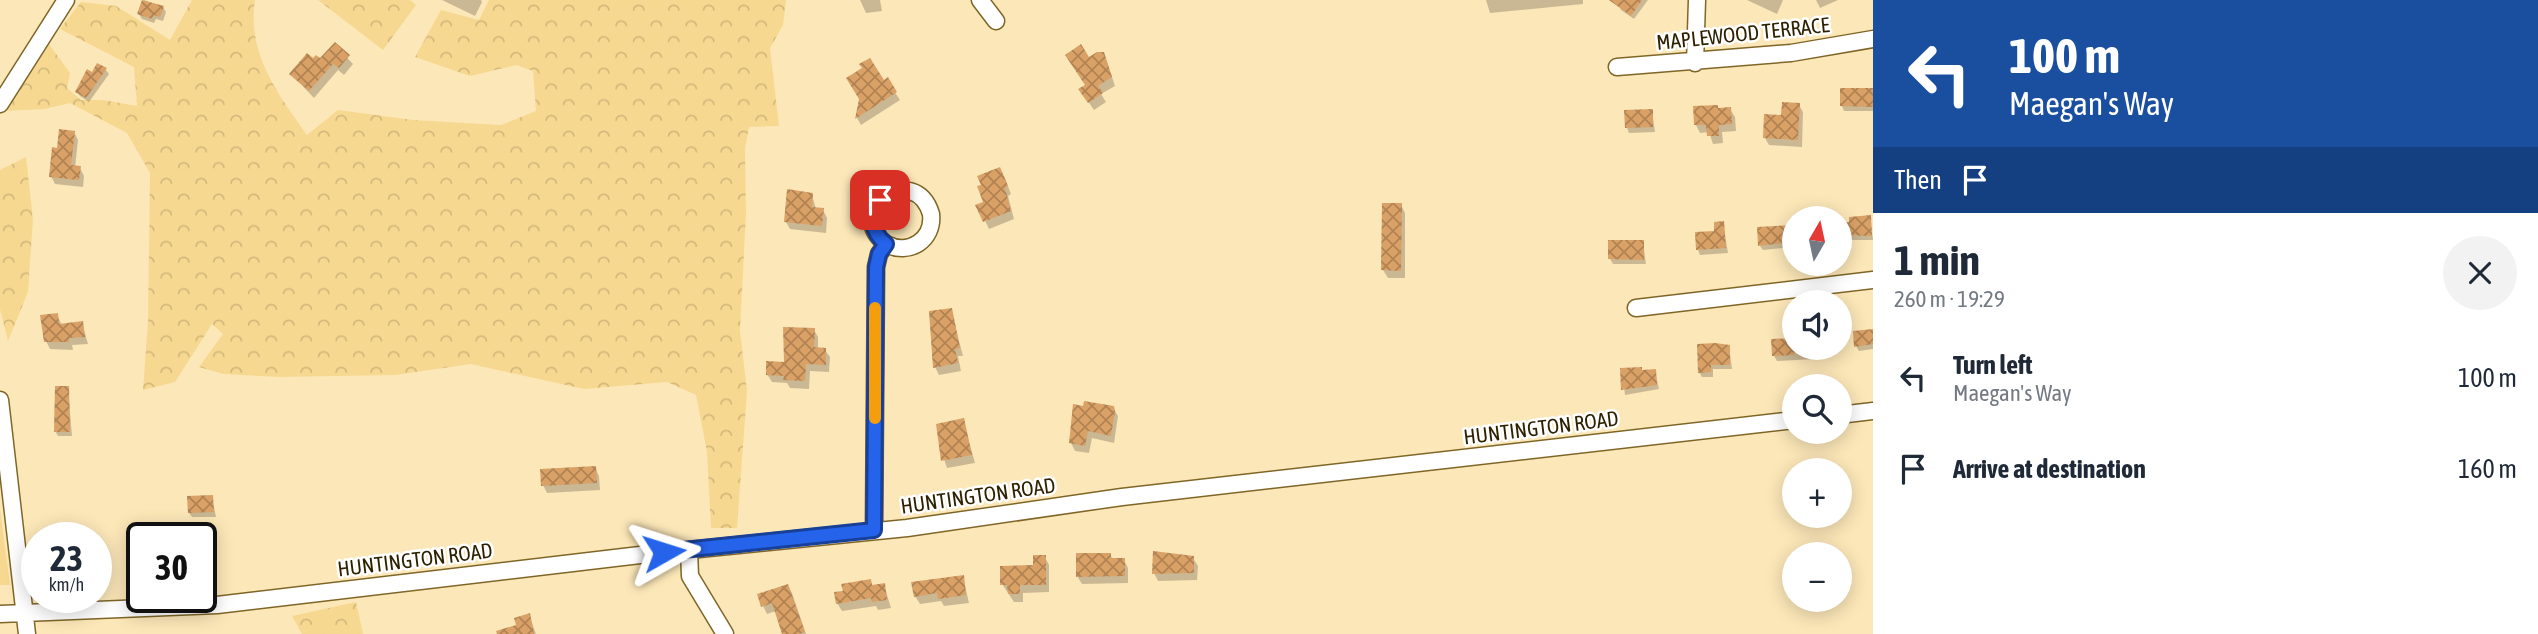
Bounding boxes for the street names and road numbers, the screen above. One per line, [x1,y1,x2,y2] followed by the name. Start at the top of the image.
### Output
[1655,12,1831,54] street label: MAPLEWOOD TERRACE
[1462,406,1620,448] street label: HUNTINGTON ROAD
[899,472,1057,518] street label: HUNTINGTON ROAD
[336,538,494,580] street label: HUNTINGTON ROAD

